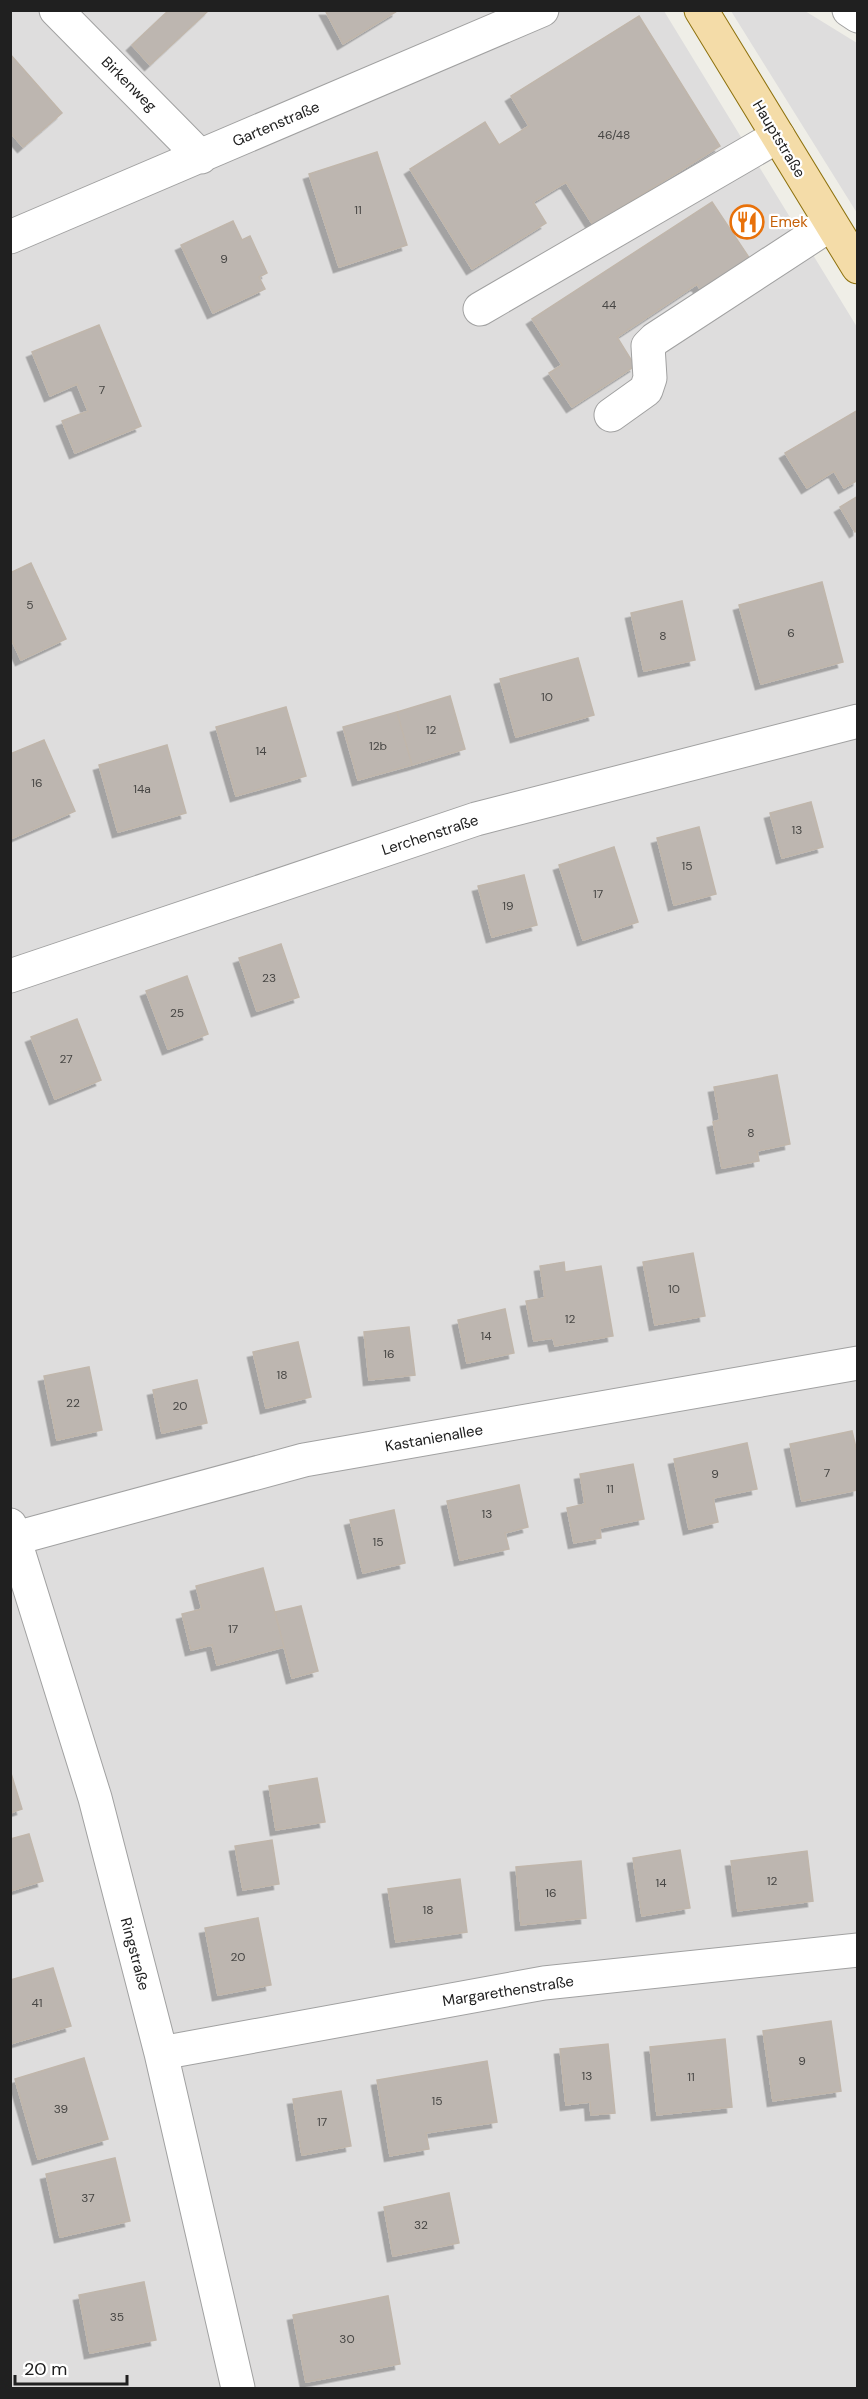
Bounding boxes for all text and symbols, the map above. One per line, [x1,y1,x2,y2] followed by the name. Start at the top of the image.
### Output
[97,52,161,116] street label: Birkenweg
[229,97,323,151] street label: Gartenstraße
[748,97,810,181] street label: Hauptstraße
[598,127,630,143] house number: 46/48
[354,202,362,218] house number: 11
[729,204,765,240] restaurant icon: Emek
[770,212,808,232] place label: Emek
[220,251,228,267] house number: 9
[602,297,616,313] house number: 44
[99,382,105,398] house number: 7
[26,597,34,613] house number: 5
[787,625,795,641] house number: 6
[659,628,667,644] house number: 8
[541,689,553,705] house number: 10
[426,722,436,738] house number: 12
[369,738,387,754] house number: 12b
[255,743,267,759] house number: 14
[31,775,43,791] house number: 16
[133,781,151,797] house number: 14a
[379,810,481,860] street label: Lerchenstraße
[792,822,802,838] house number: 13
[681,858,693,874] house number: 15
[593,886,603,902] house number: 17
[502,898,514,914] house number: 19
[262,970,276,986] house number: 23
[170,1005,184,1021] house number: 25
[59,1051,73,1067] house number: 27
[747,1125,755,1141] house number: 8
[668,1281,680,1297] house number: 10
[565,1311,575,1327] house number: 12
[480,1328,492,1344] house number: 14
[383,1346,395,1362] house number: 16
[276,1367,288,1383] house number: 18
[66,1395,80,1411] house number: 22
[172,1398,188,1414] house number: 20
[383,1420,485,1456] street label: Kastanienallee
[824,1465,830,1481] house number: 7
[711,1466,719,1482] house number: 9
[606,1481,614,1497] house number: 11
[482,1506,492,1522] house number: 13
[372,1534,384,1550] house number: 15
[228,1621,238,1637] house number: 17
[767,1873,777,1889] house number: 12
[655,1875,667,1891] house number: 14
[545,1885,557,1901] house number: 16
[422,1902,434,1918] house number: 18
[116,1915,154,1993] street label: Ringstraße
[230,1949,246,1965] house number: 20
[441,1971,575,2011] street label: Margarethenstraße
[31,1995,43,2011] house number: 41
[798,2053,806,2069] house number: 9
[582,2068,592,2084] house number: 13
[687,2069,695,2085] house number: 11
[431,2093,443,2109] house number: 15
[54,2101,68,2117] house number: 39
[317,2114,327,2130] house number: 17
[81,2190,95,2206] house number: 37
[414,2217,428,2233] house number: 32
[110,2309,124,2325] house number: 35
[339,2331,355,2347] house number: 30
[15,2348,128,2386] scale bar
[24,2357,67,2381] text: 20 m

